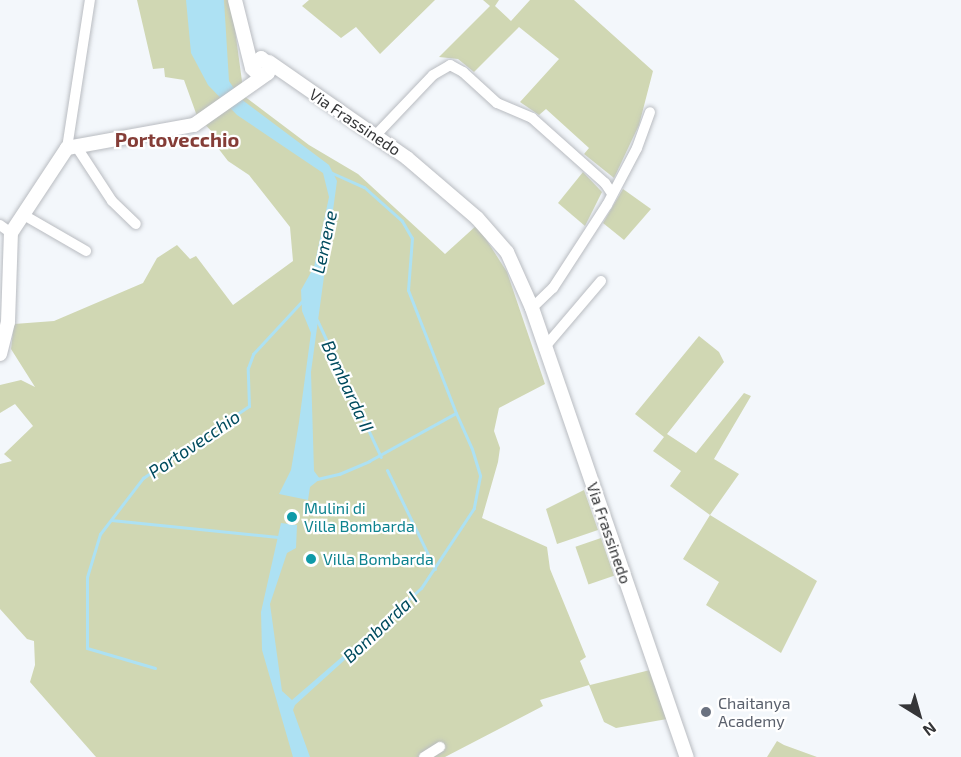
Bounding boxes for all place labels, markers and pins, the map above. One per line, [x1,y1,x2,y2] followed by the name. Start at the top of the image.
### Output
[304,498,415,536] place label: Mulini di Villa Bombarda
[285,510,299,524] marker: Mulini di Villa Bombarda
[323,549,434,569] place label: Villa Bombarda
[304,552,318,566] marker: Villa Bombarda
[718,693,791,731] place label: Chaitanya Academy
[699,705,713,719] marker: Chaitanya Academy

